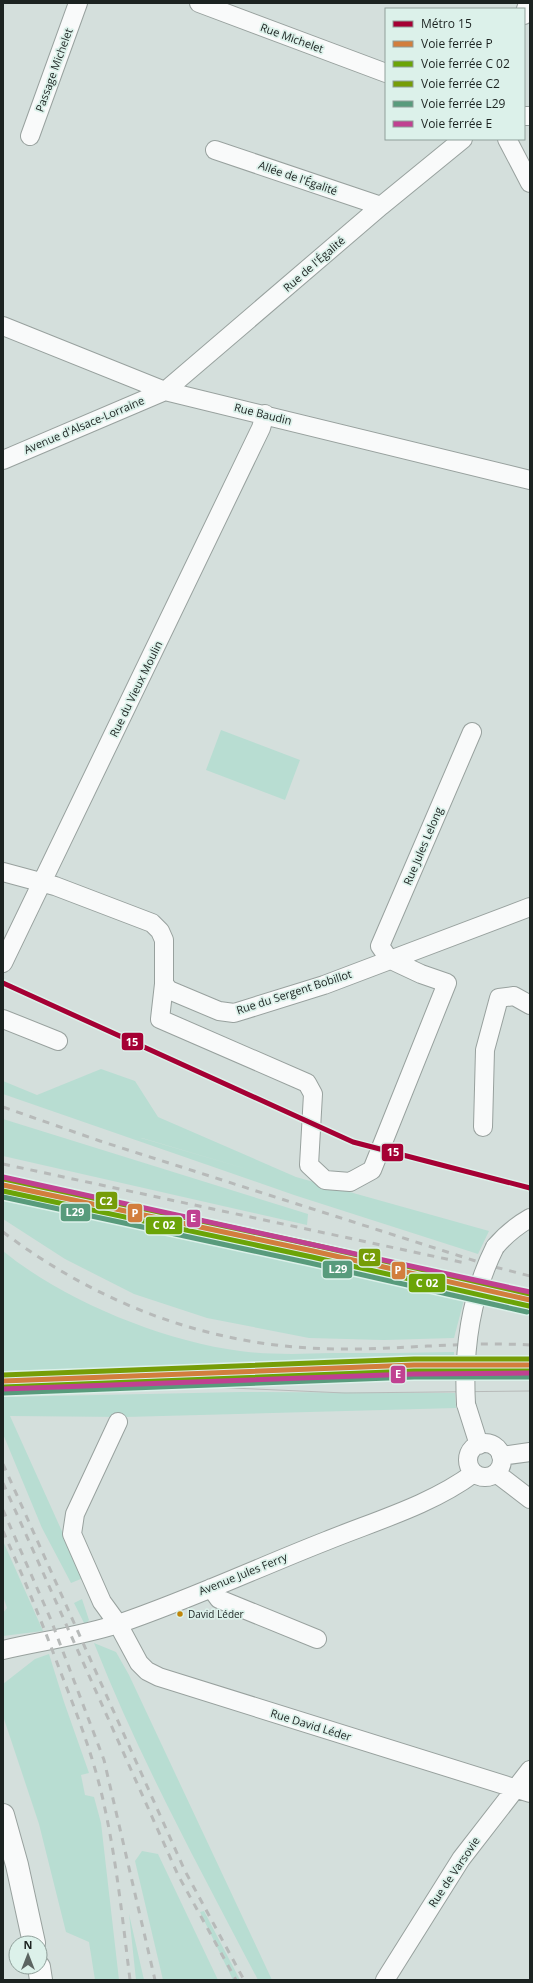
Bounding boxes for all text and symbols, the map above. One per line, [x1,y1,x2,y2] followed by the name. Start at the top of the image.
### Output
[385,8,525,140] legend
[421,15,472,32] text: Métro 15
[258,19,326,56] street label: Rue Michelet
[31,26,76,114] street label: Passage Michelet
[421,35,493,52] text: Voie ferrée P
[421,55,510,72] text: Voie ferrée C 02
[421,75,500,92] text: Voie ferrée C2
[421,95,506,112] text: Voie ferrée L29
[421,115,492,132] text: Voie ferrée E
[257,157,340,198] street label: Allée de l'Égalité
[280,233,348,295] street label: Rue de l'Égalité
[21,392,146,457] street label: Avenue d'Alsace-Lorraine
[233,399,293,428] street label: Rue Baudin
[106,638,165,739] street label: Rue du Vieux Moulin
[399,804,446,887] street label: Rue Jules Lelong
[234,966,354,1017] street label: Rue du Sergent Bobillot
[121,1032,144,1051] line badge: 15
[126,1034,138,1049] text: 15
[381,1143,404,1162] line badge: 15
[387,1144,399,1159] text: 15
[95,1191,118,1210] line badge: C2
[99,1193,113,1208] text: C2
[60,1203,91,1222] line badge: L29
[127,1203,143,1223] line badge: P
[66,1204,84,1219] text: L29
[132,1205,139,1220] text: P
[186,1209,201,1228] line badge: E
[190,1210,196,1225] text: E
[145,1216,183,1235] line badge: C 02
[153,1217,175,1232] text: C 02
[358,1248,381,1267] line badge: C2
[362,1249,376,1264] text: C2
[322,1260,353,1279] line badge: L29
[329,1261,347,1276] text: L29
[391,1261,406,1280] line badge: P
[395,1262,402,1277] text: P
[408,1273,446,1293] line badge: C 02
[416,1275,438,1290] text: C 02
[390,1365,406,1384] line badge: E
[395,1366,401,1381] text: E
[196,1549,290,1598] street label: Avenue Jules Ferry
[188,1607,244,1621] place label: David Léder
[175,1609,185,1619] marker: David Léder
[269,1705,354,1744] street label: Rue David Léder
[424,1834,483,1910] street label: Rue de Varsovie
[8,1935,48,1975] north arrow
[24,1937,32,1952] text: N

